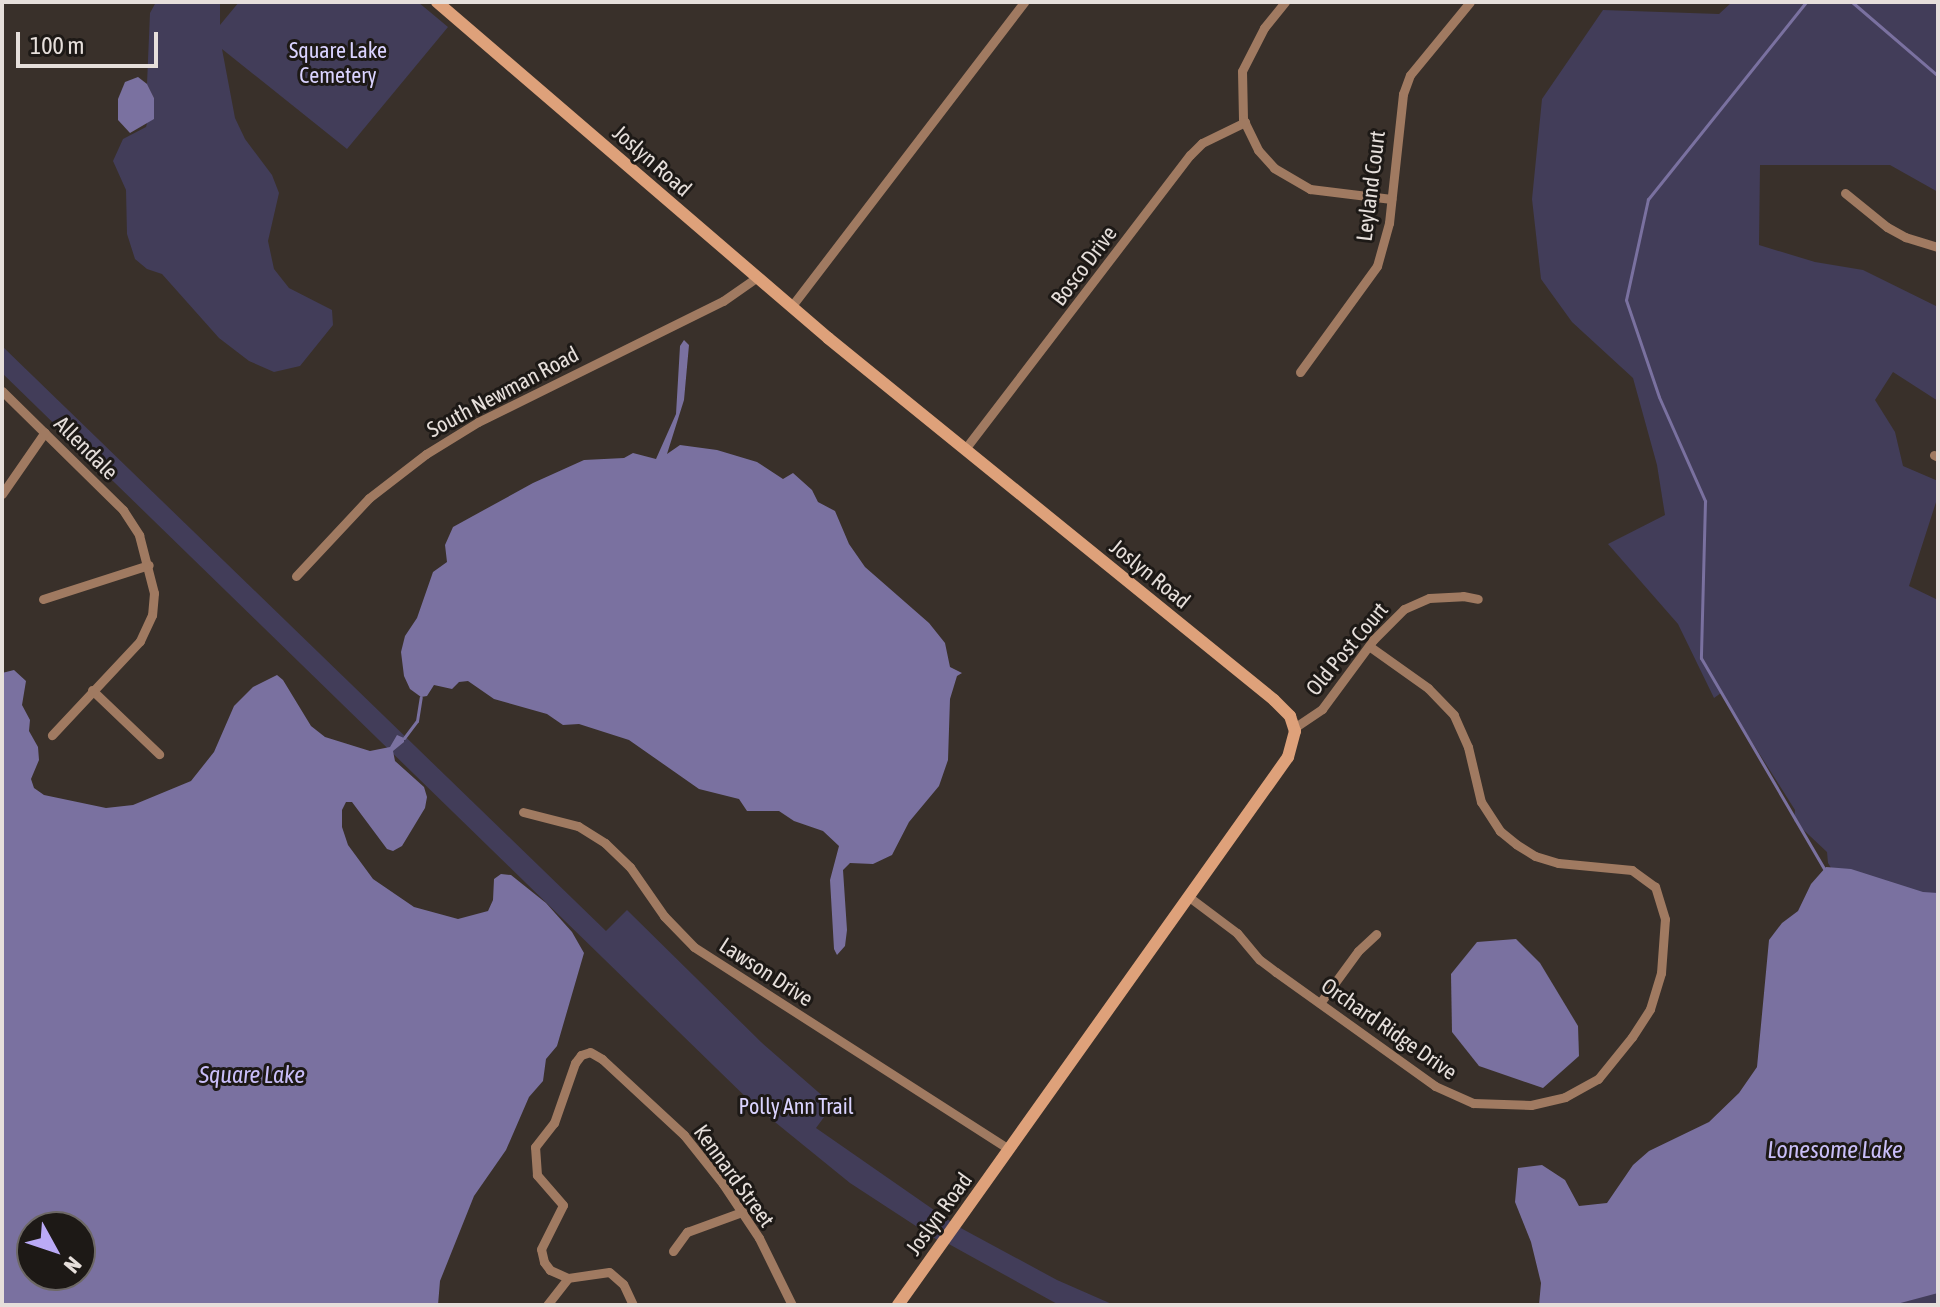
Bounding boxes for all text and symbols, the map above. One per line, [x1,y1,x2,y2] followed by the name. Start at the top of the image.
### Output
[20,16,162,66] scale bar
[30,32,84,59] text: 100 m
[289,37,387,88] park label: Square Lake Cemetery
[607,120,697,202] street label: Joslyn Road
[1351,129,1391,243] street label: Leyland Court
[1046,221,1122,311] street label: Bosco Drive
[423,341,583,443] street label: South Newman Road
[49,411,123,485] street label: Allendale
[1105,534,1195,614] street label: Joslyn Road
[1300,597,1394,701] street label: Old Post Court
[714,932,818,1012] street label: Lawson Drive
[1316,972,1462,1086] street label: Orchard Ridge Drive
[199,1061,305,1089] water label: Square Lake
[738,1094,854,1120] park label: Polly Ann Trail
[688,1120,780,1232] street label: Kennard Street
[1767,1136,1903,1164] water label: Lonesome Lake
[900,1168,978,1260] street label: Joslyn Road
[16,1211,96,1291] north arrow
[59,1252,87,1278] text: N

